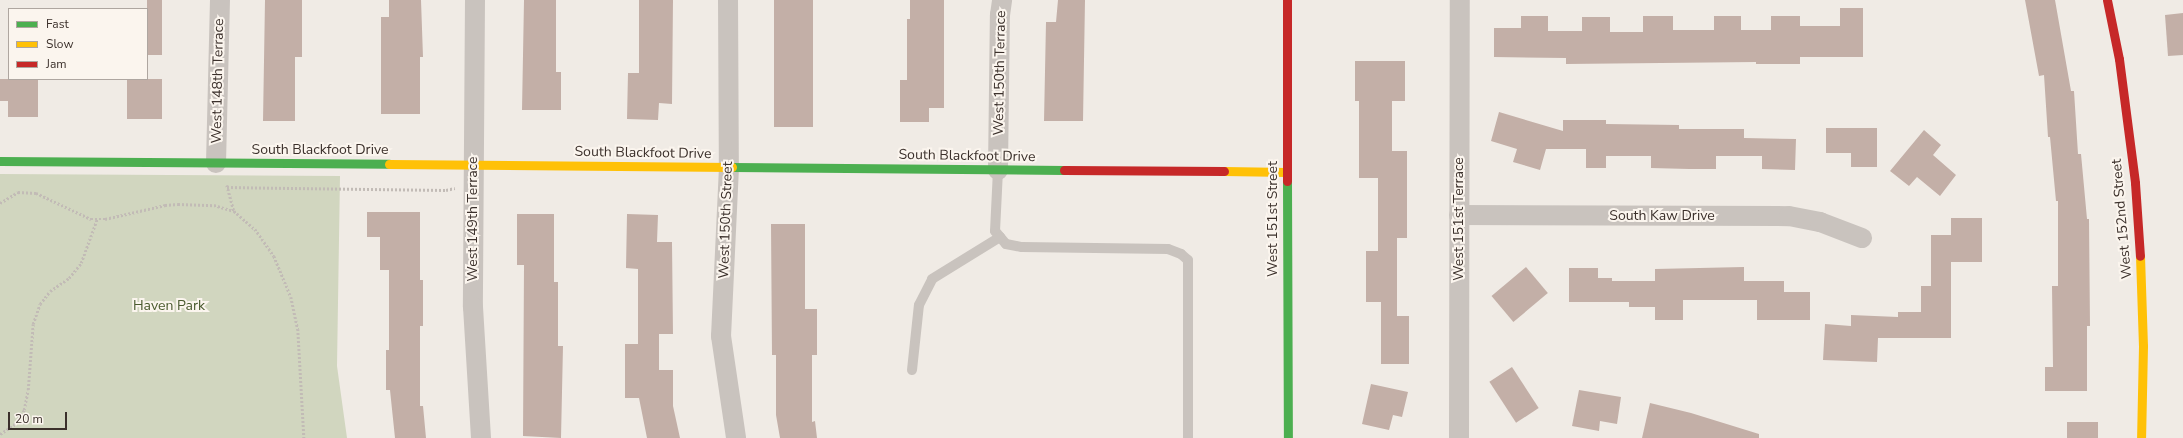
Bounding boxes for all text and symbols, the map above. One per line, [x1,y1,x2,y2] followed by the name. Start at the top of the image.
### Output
[8,8,148,80] legend
[991,10,1009,136] street label: West 150th Terrace
[46,16,69,32] text: Fast
[209,18,227,144] street label: West 148th Terrace
[46,36,74,52] text: Slow
[46,56,67,72] text: Jam
[252,142,388,158] street label: South Blackfoot Drive
[574,143,712,163] street label: South Blackfoot Drive
[898,146,1036,166] street label: South Blackfoot Drive
[465,157,481,281] street label: West 149th Terrace
[1451,157,1467,281] street label: West 151st Terrace
[2108,158,2136,280] street label: West 152nd Street
[716,161,736,279] street label: West 150th Street
[1265,161,1281,277] street label: West 151st Street
[1609,208,1715,224] street label: South Kaw Drive
[133,298,205,314] park label: Haven Park
[10,404,69,430] scale bar
[15,411,43,427] text: 20 m

